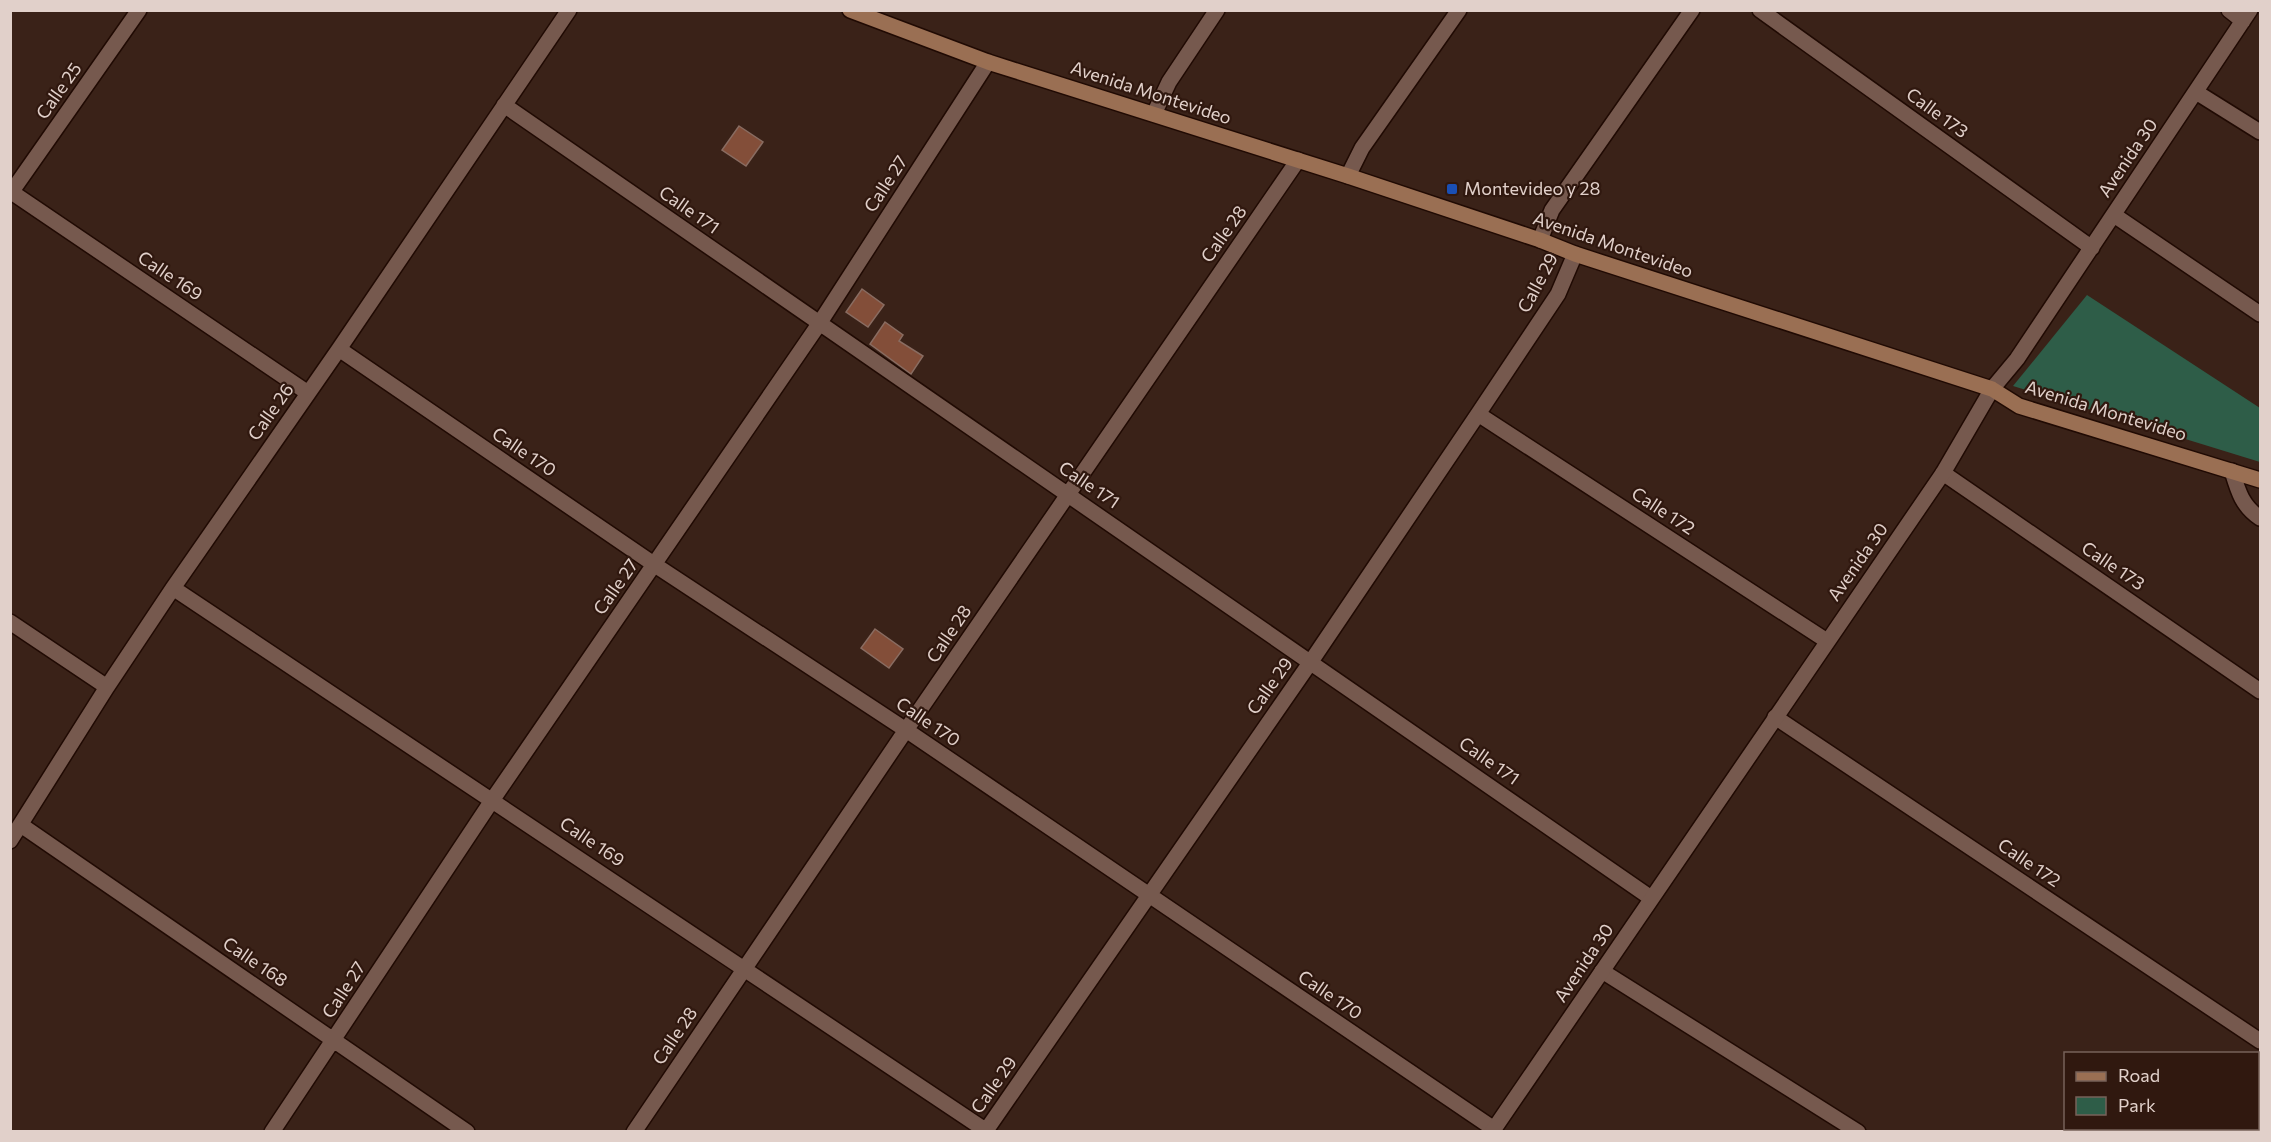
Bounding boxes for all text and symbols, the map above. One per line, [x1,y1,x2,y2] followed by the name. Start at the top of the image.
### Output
[1068,56,1234,128] street label: Avenida Montevideo
[31,58,86,123] street label: Calle 25
[1902,82,1973,142] street label: Calle 173
[2093,114,2162,201] street label: Avenida 30
[859,151,912,216] street label: Calle 27
[1464,177,1600,199] place label: Montevideo y 28
[655,180,724,238] street label: Calle 171
[1445,182,1459,196] marker: Montevideo y 28
[1196,201,1251,266] street label: Calle 28
[1530,206,1696,282] street label: Avenida Montevideo
[134,246,207,305] street label: Calle 169
[1512,249,1562,316] street label: Calle 29
[2023,375,2190,445] street label: Avenida Montevideo
[243,379,298,444] street label: Calle 26
[488,422,561,481] street label: Calle 170
[1055,456,1124,513] street label: Calle 171
[1628,482,1699,539] street label: Calle 172
[1822,518,1892,605] street label: Avenida 30
[2078,536,2149,594] street label: Calle 173
[588,554,642,619] street label: Calle 27
[921,600,975,666] street label: Calle 28
[1242,653,1297,718] street label: Calle 29
[892,692,965,751] street label: Calle 170
[1455,731,1524,789] street label: Calle 171
[556,812,629,871] street label: Calle 169
[1994,833,2065,891] street label: Calle 172
[1549,919,1618,1006] street label: Avenida 30
[219,932,292,991] street label: Calle 168
[317,957,370,1022] street label: Calle 27
[1294,965,1367,1024] street label: Calle 170
[647,1002,701,1068] street label: Calle 28
[966,1052,1021,1117] street label: Calle 29
[2064,1052,2259,1130] legend
[2118,1064,2160,1086] text: Road
[2118,1094,2156,1116] text: Park

